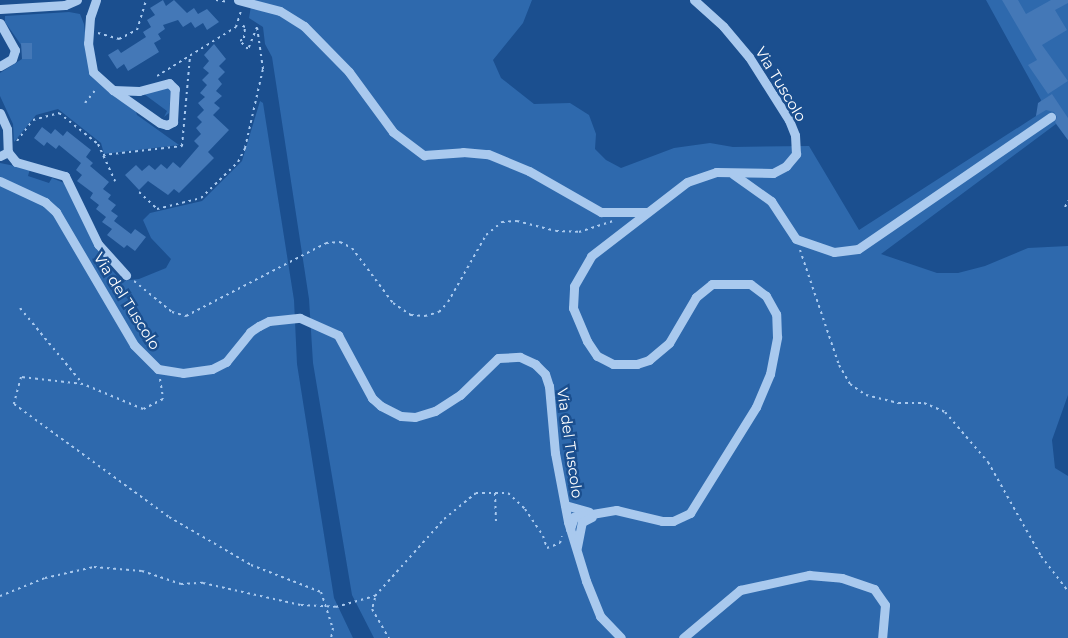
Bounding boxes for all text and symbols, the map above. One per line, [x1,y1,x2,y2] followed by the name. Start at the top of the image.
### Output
[752,43,810,125] street label: Via Tuscolo
[90,249,164,353] street label: Via del Tuscolo
[553,387,587,499] street label: Via del Tuscolo

